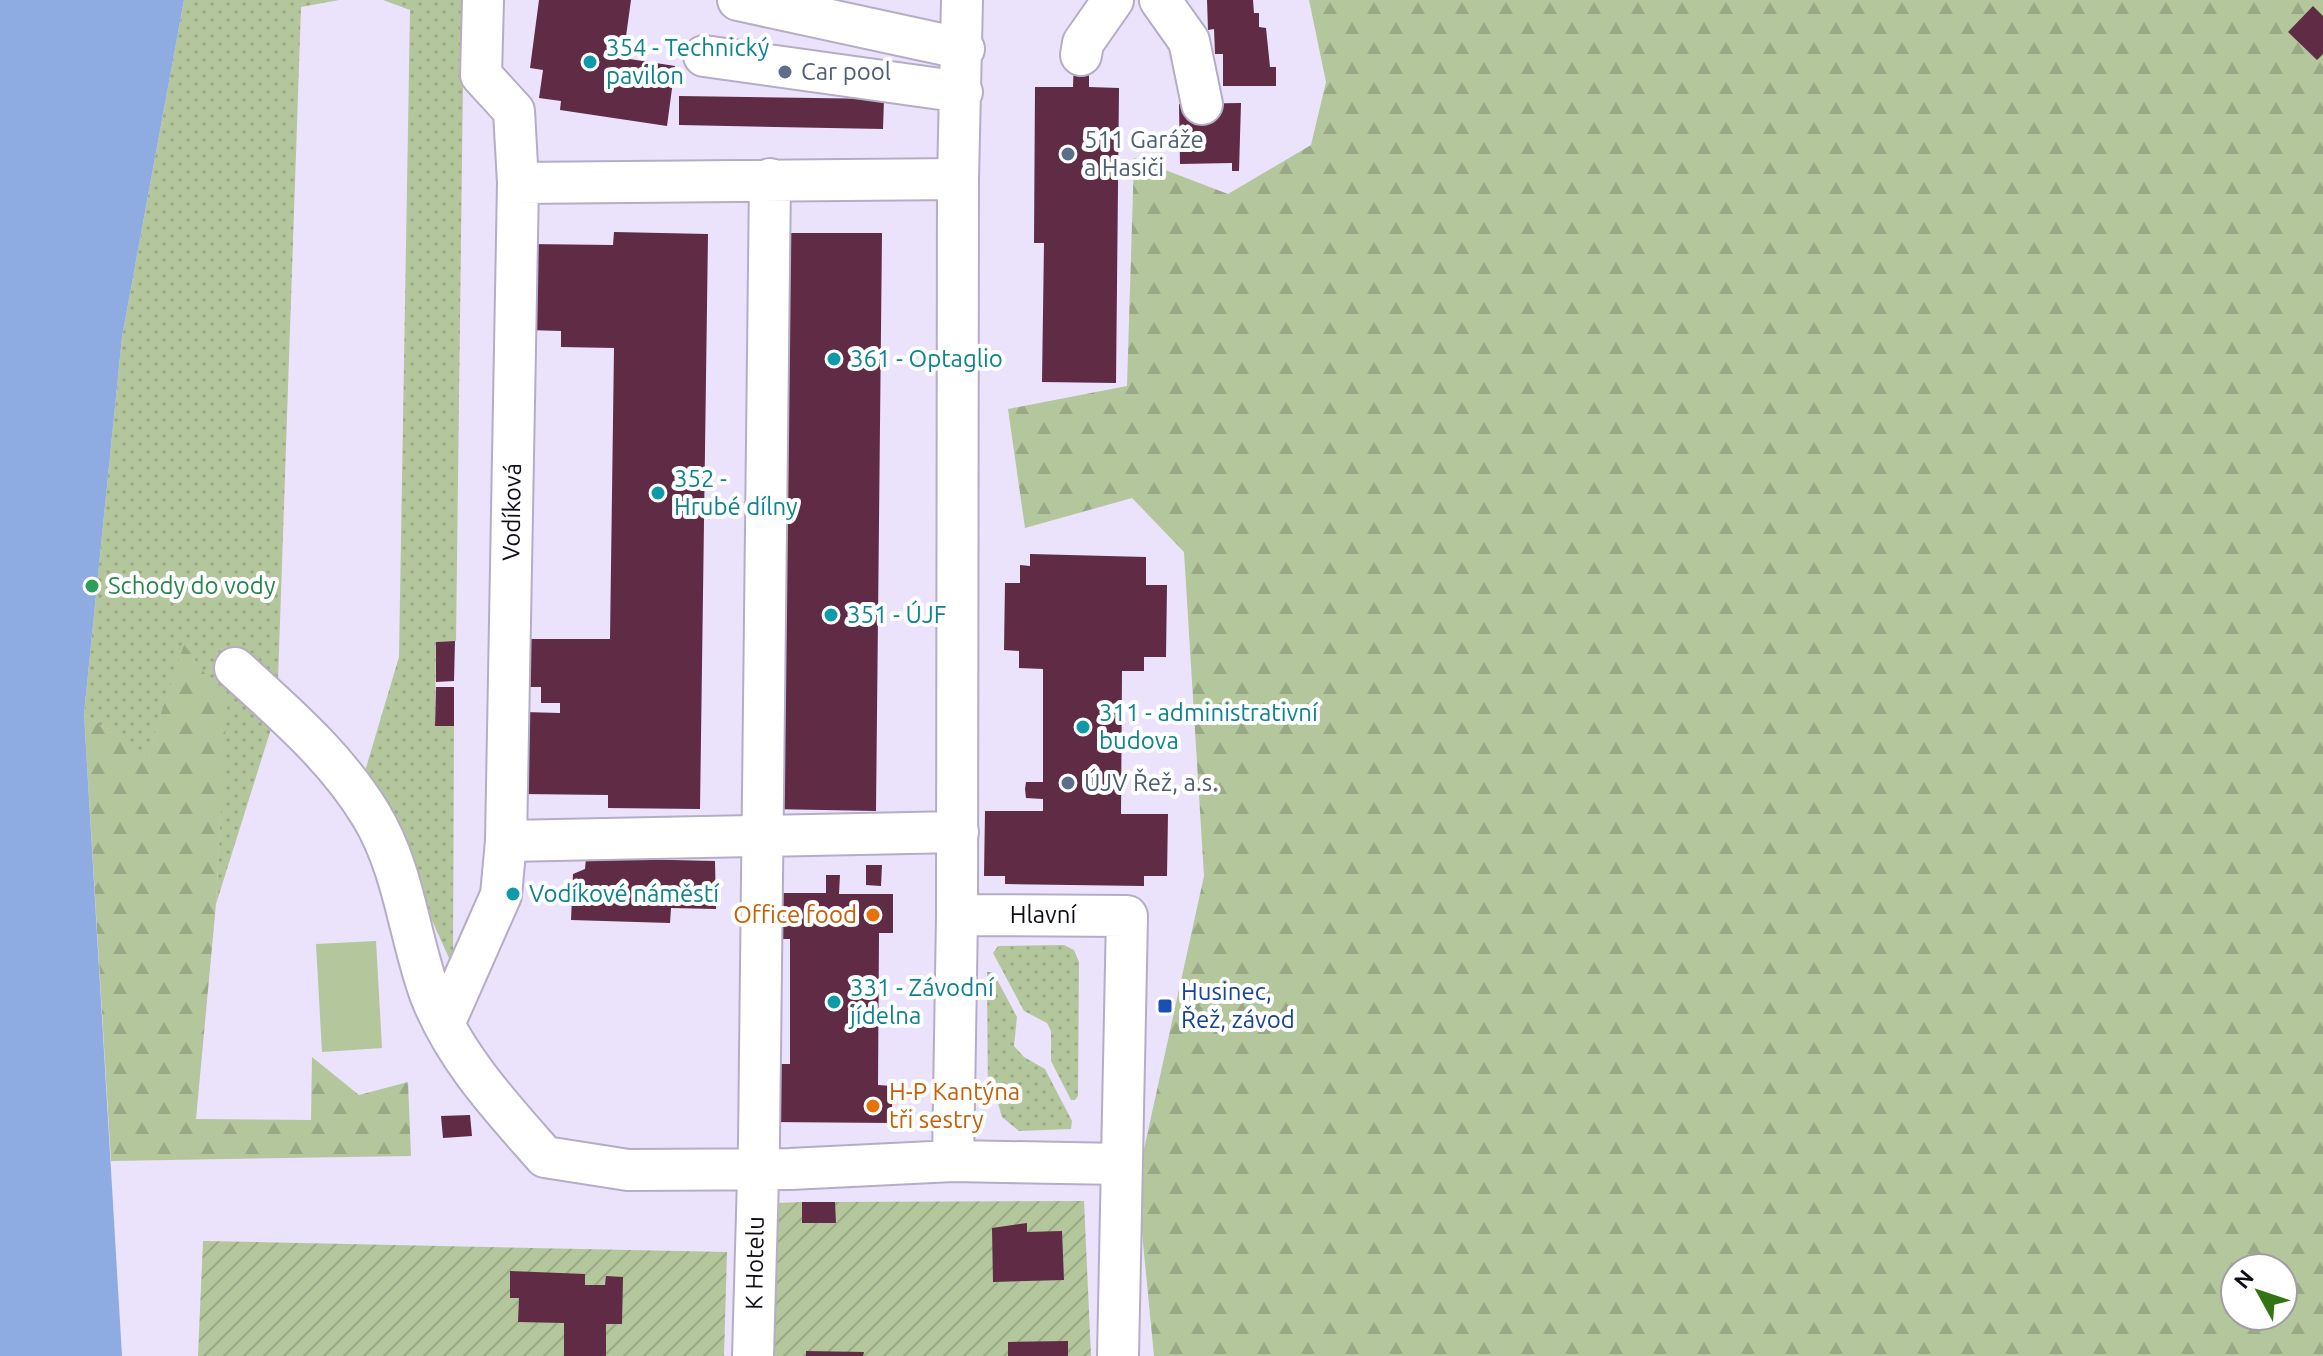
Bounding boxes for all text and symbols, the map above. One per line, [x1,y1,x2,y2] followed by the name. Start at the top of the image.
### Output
[606,34,770,89] place label: 354 - Technický pavilon
[581,53,599,71] marker: 354 - Technický pavilon
[801,58,891,85] place label: Car pool
[776,63,794,81] marker: Car pool
[1084,126,1204,181] place label: 511 Garáže a Hasiči
[1059,145,1077,163] marker: 511 Garáže a Hasiči
[850,345,1003,372] place label: 361 - Optaglio
[825,350,843,368] marker: 361 - Optaglio
[497,463,526,561] street label: Vodíková
[674,465,798,520] place label: 352 - Hrubé dílny
[649,484,667,502] marker: 352 - Hrubé dílny
[108,572,276,599] place label: Schody do vody
[83,577,101,595] marker: Schody do vody
[847,600,946,628] place label: 351 - ÚJF
[822,606,840,624] marker: 351 - ÚJF
[1099,699,1319,754] place label: 311 - administrativní budova
[1074,718,1092,736] marker: 311 - administrativní budova
[1084,768,1218,796] place label: ÚJV Řež, a.s.
[1059,774,1077,792] marker: ÚJV Řež, a.s.
[529,880,720,907] place label: Vodíkové náměstí
[504,885,522,903] marker: Vodíkové náměstí
[733,901,857,928] place label: Office food
[1010,901,1077,928] street label: Hlavní
[864,906,882,924] marker: Office food
[848,974,995,1029] place label: 331 - Závodní jídelna
[1181,978,1295,1033] place label: Husinec, Řež, závod
[825,993,843,1011] marker: 331 - Závodní jídelna
[1156,997,1174,1015] marker: Husinec, Řež, závod
[889,1078,1020,1133] place label: H-P Kantýna tři sestry
[864,1097,882,1115] marker: H-P Kantýna tři sestry
[740,1216,769,1310] street label: K Hotelu
[2219,1252,2299,1332] north arrow
[2228,1264,2258,1293] text: N

